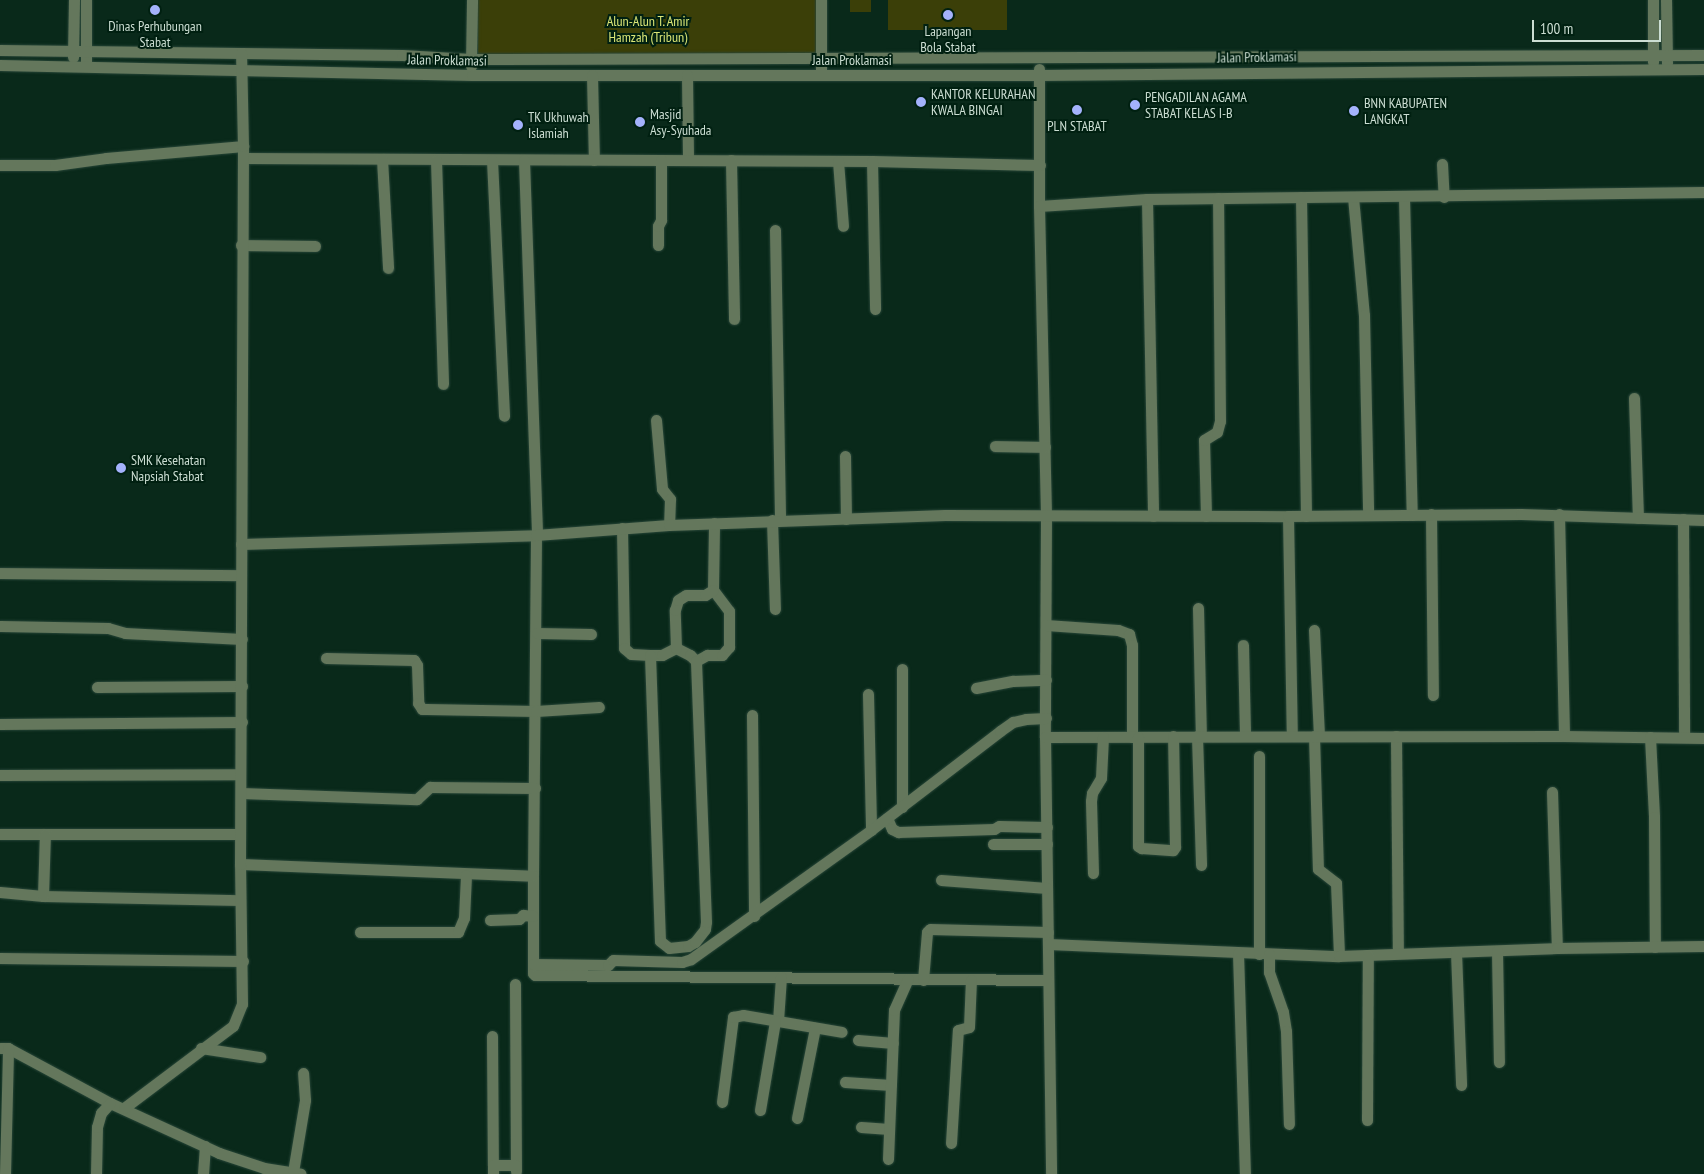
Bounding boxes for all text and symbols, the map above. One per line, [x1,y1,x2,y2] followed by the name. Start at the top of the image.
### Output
[149,4,161,16] marker: Dinas Perhubungan Stabat
[942,9,954,21] marker: Lapangan Bola Stabat
[1534,10,1663,42] scale bar
[606,13,690,46] park label: Alun-Alun T. Amir Hamzah (Tribun)
[108,18,202,50] place label: Dinas Perhubungan Stabat
[1540,19,1573,38] text: 100 m
[920,23,976,56] place label: Lapangan Bola Stabat
[1217,48,1297,66] street label: Jalan Proklamasi
[407,51,487,69] street label: Jalan Proklamasi
[812,52,892,68] street label: Jalan Proklamasi
[931,86,1036,118] place label: KANTOR KELURAHAN KWALA BINGAI
[1145,89,1247,121] place label: PENGADILAN AGAMA STABAT KELAS I-B
[1364,95,1447,128] place label: BNN KABUPATEN LANGKAT
[915,96,927,108] marker: KANTOR KELURAHAN KWALA BINGAI
[1129,99,1141,111] marker: PENGADILAN AGAMA STABAT KELAS I-B
[1071,104,1083,116] marker: PLN STABAT
[1348,105,1360,117] marker: BNN KABUPATEN LANGKAT
[650,106,711,138] place label: Masjid Asy-Syuhada
[528,109,589,142] place label: TK Ukhuwah Islamiah
[634,116,646,128] marker: Masjid Asy-Syuhada
[1047,118,1107,134] place label: PLN STABAT
[512,119,524,131] marker: TK Ukhuwah Islamiah
[131,452,206,484] place label: SMK Kesehatan Napsiah Stabat
[115,462,127,474] marker: SMK Kesehatan Napsiah Stabat

